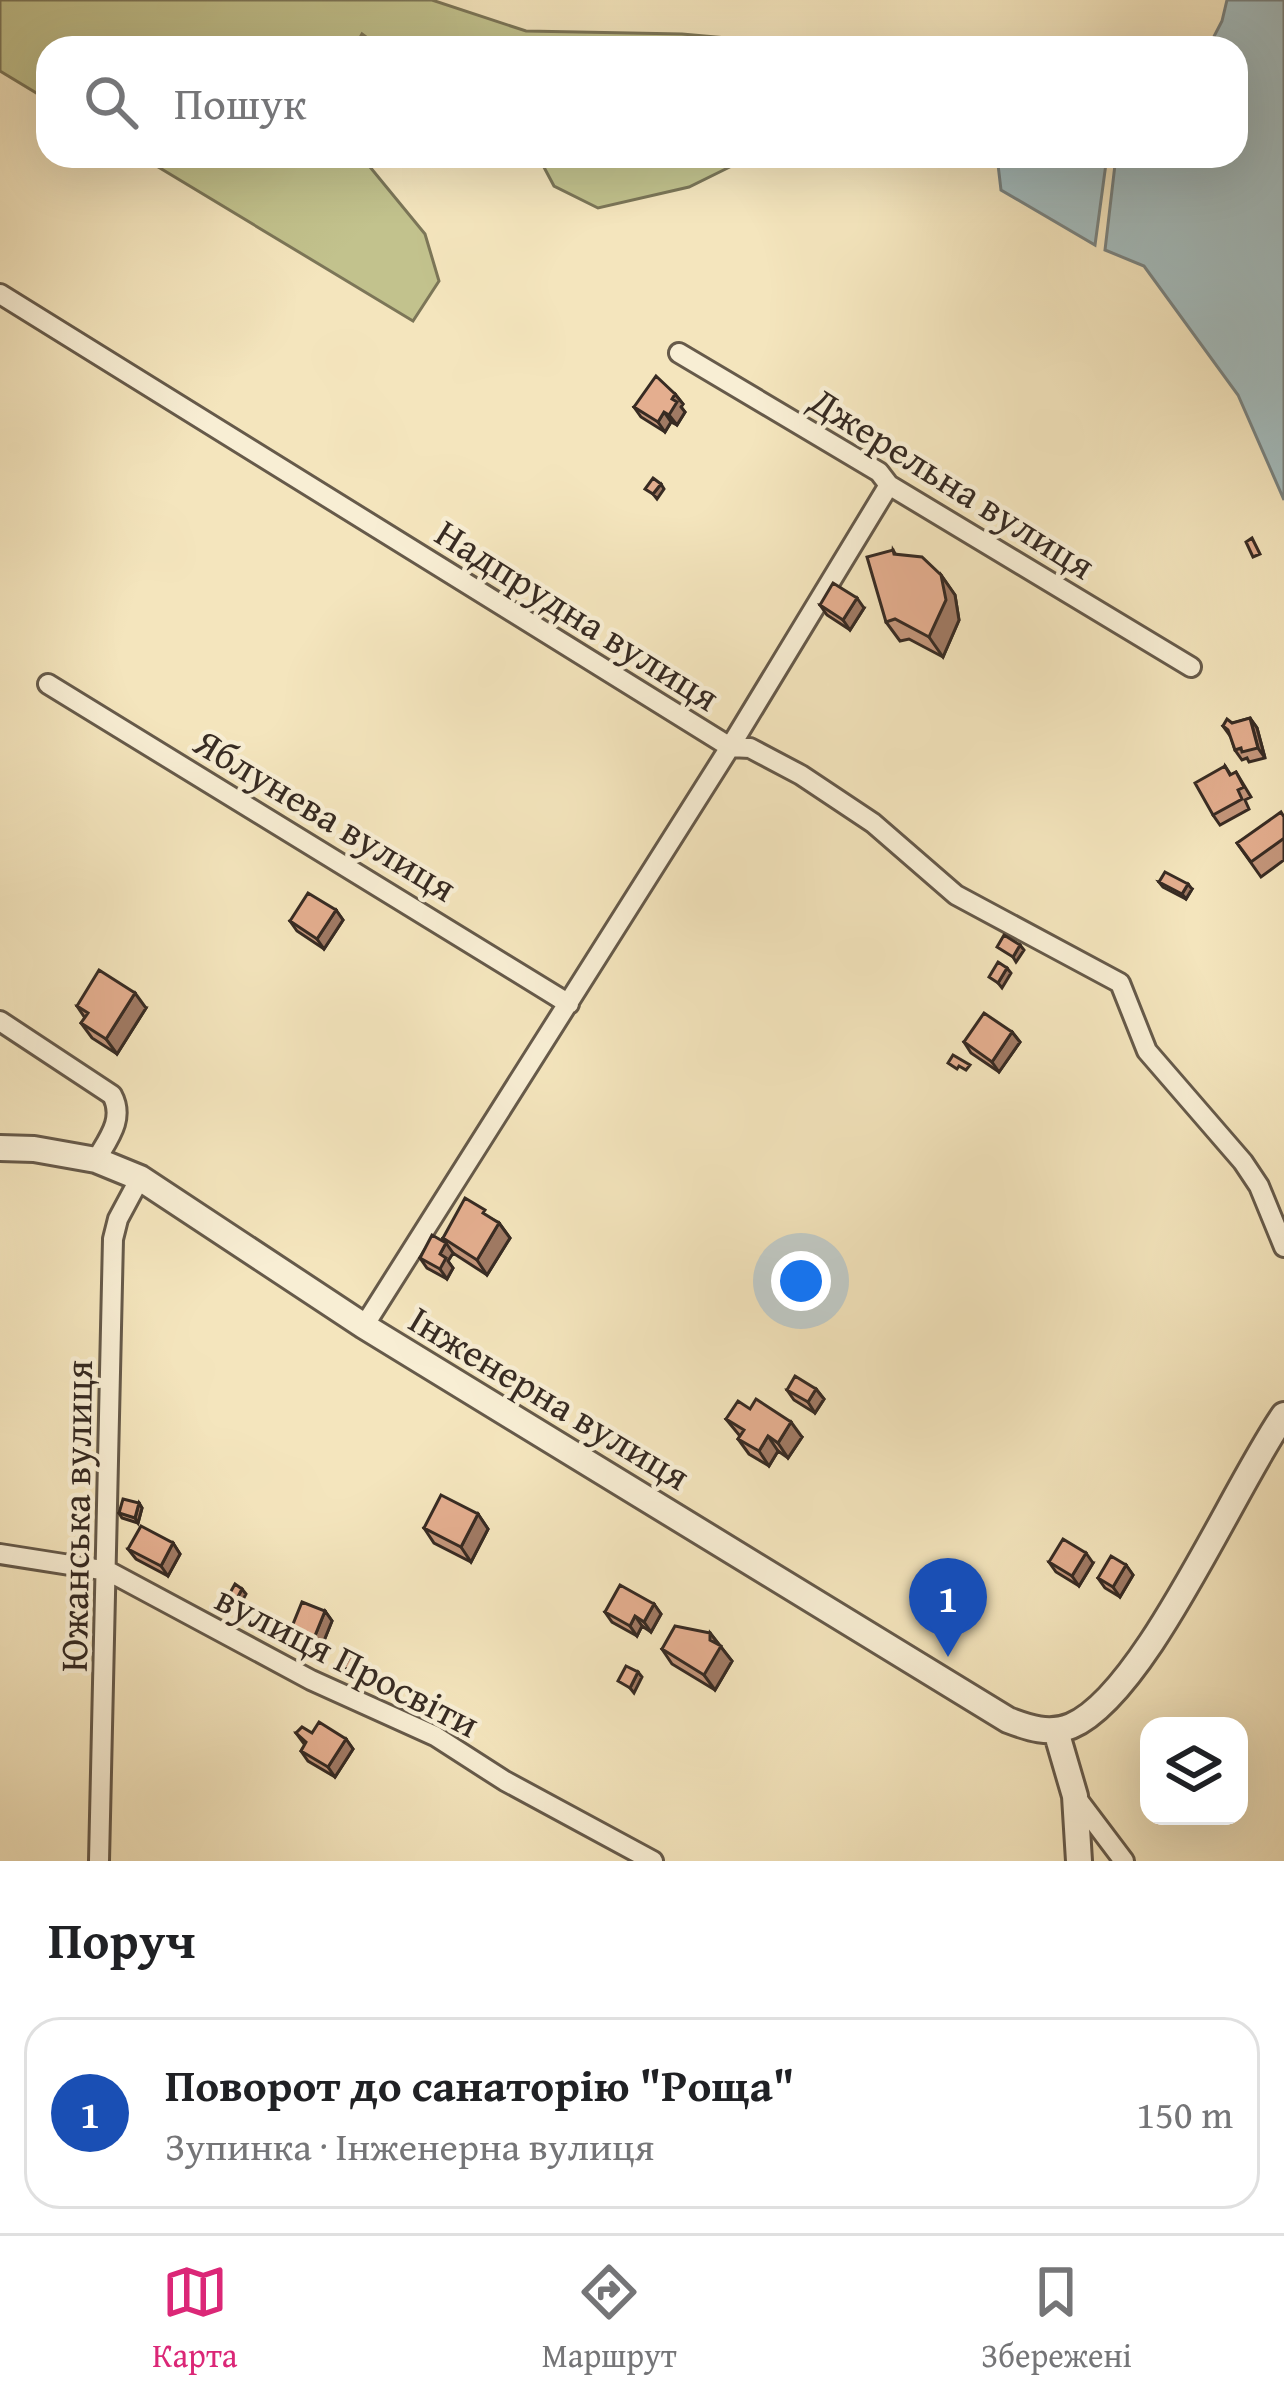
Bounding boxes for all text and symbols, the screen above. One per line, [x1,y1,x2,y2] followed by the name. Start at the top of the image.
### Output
[36,36,1248,168] search box
[78,69,144,135] icon: search
[174,70,307,135] text: Пошук
[799,371,1106,593] street label: Джерельна вулиця
[425,504,731,724] street label: Надпрудна вулиця
[183,713,468,915] street label: Яблунева вулиця
[771,1251,831,1311] your location
[399,1290,701,1504] street label: Інженерна вулиця
[44,1360,106,1672] street label: Южанська вулиця
[909,1558,987,1657] pin: 1
[206,1569,490,1751] street label: вулиця Просвіти
[1140,1717,1248,1825] map controls
[1140,1717,1248,1825] button: layers
[48,1902,195,1977] text: Поруч
[165,2052,795,2117] text: Поворот до санаторію "Роща"
[80,2085,100,2142] text: 1
[1136,2085,1233,2142] text: 150 m
[165,2117,654,2174] text: Зупинка · Інженерна вулиця
[152,2259,238,2379] tab: Карта
[542,2259,677,2379] tab: Маршрут
[981,2259,1132,2379] tab: Збережені

